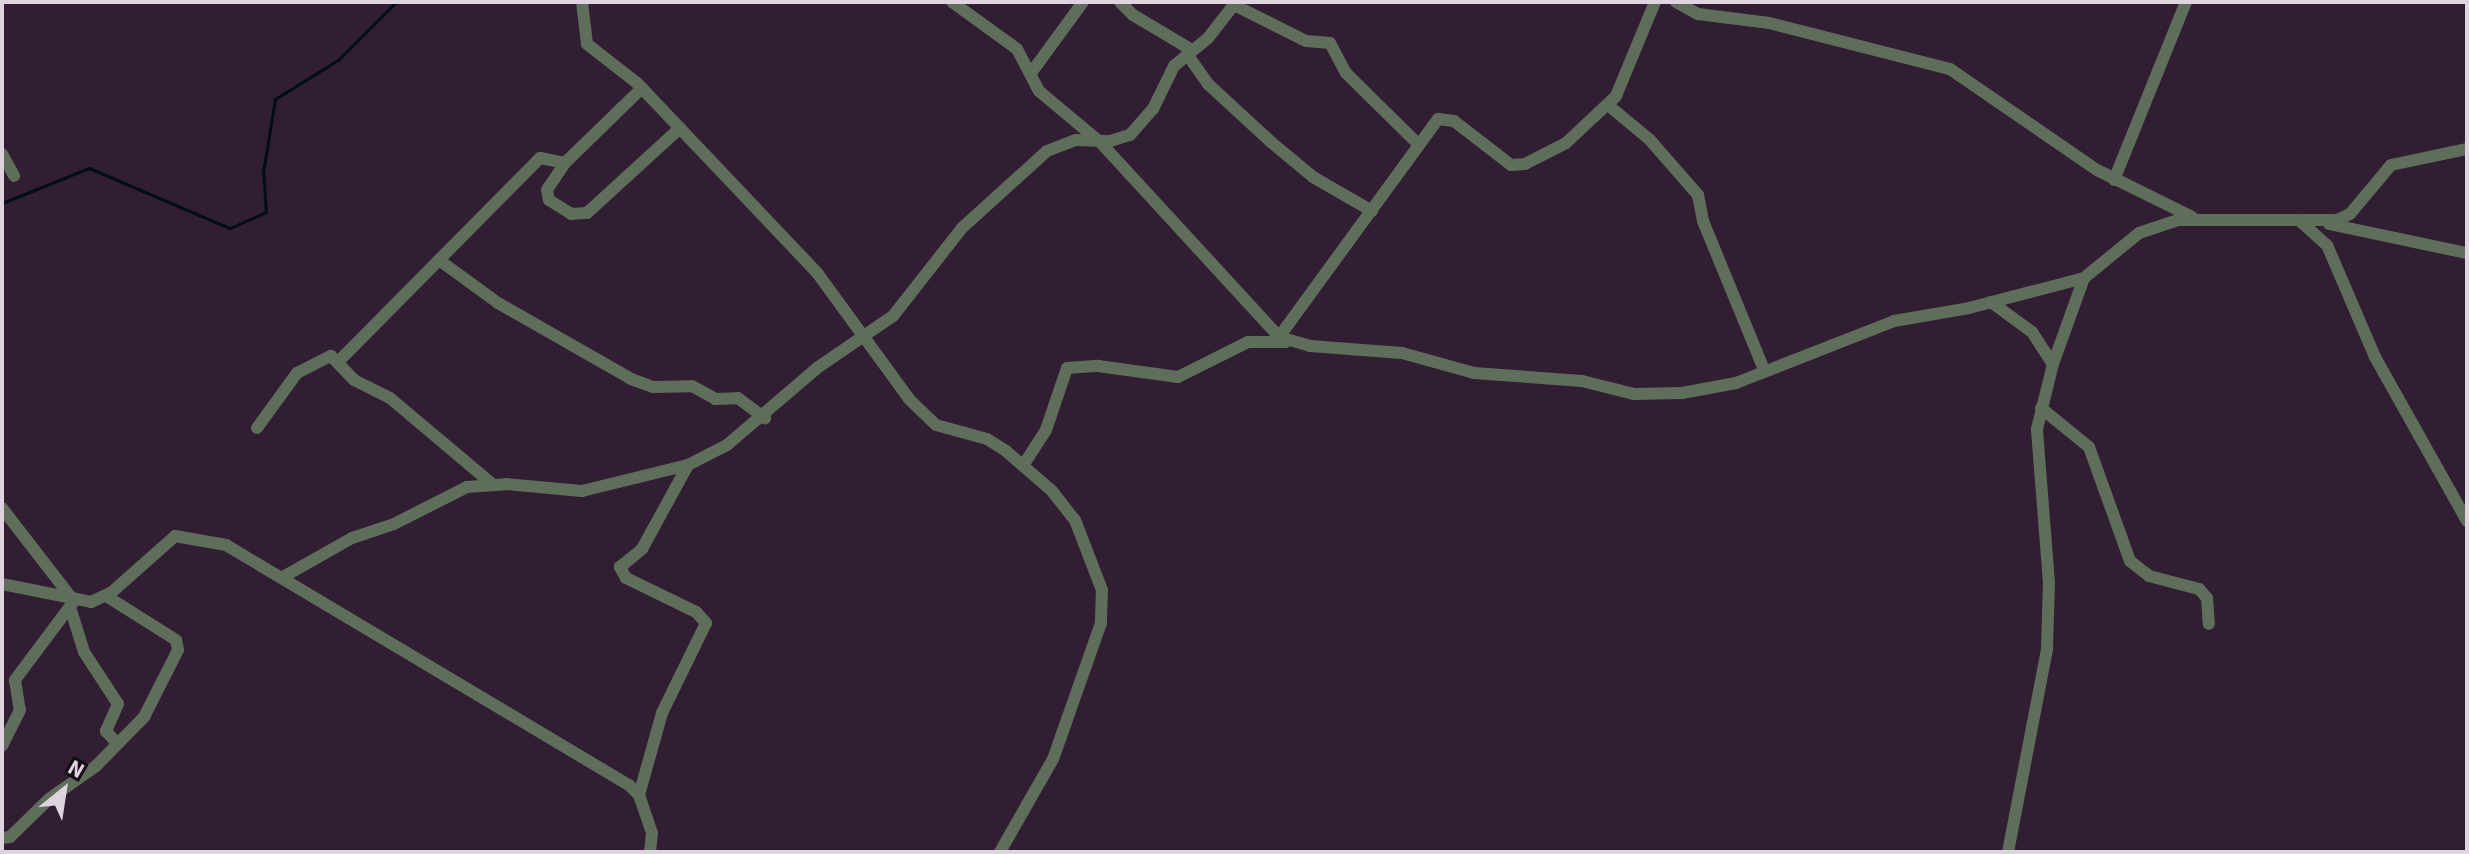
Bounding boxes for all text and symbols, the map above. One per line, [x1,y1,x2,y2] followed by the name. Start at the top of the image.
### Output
[24,750,104,830] north arrow
[62,752,90,787] text: N

